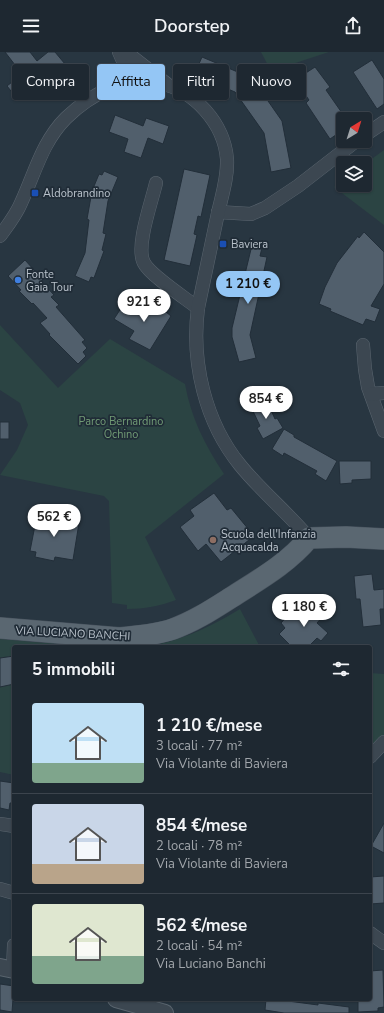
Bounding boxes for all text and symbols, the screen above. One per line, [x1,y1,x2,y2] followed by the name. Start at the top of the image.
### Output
[154,14,230,38] text: Doorstep
[20,15,42,37] icon: menu
[342,15,364,37] icon: share
[12,64,89,100] chip: Compra
[97,64,165,100] chip: Affitta
[173,64,229,100] chip: Filtri
[237,64,306,100] chip: Nuovo
[336,112,372,148] north arrow
[336,112,372,192] map controls
[336,156,372,192] button: layers
[43,186,110,201] place label: Aldobrandino
[30,188,40,198] marker: Aldobrandino
[231,237,268,252] place label: Baviera
[218,239,228,249] marker: Baviera
[26,267,73,295] place label: Fonte Gaia Tour
[211,271,285,305] pin: 1 210 €
[13,275,23,285] marker: Fonte Gaia Tour
[225,275,271,293] text: 1 210 €
[116,289,172,323] pin: 921 €
[127,293,161,311] text: 921 €
[238,386,294,420] pin: 854 €
[249,390,283,408] text: 854 €
[79,414,163,442] park label: Parco Bernardino Ochino
[26,504,82,538] pin: 562 €
[37,508,71,526] text: 562 €
[221,527,316,555] place label: Scuola dell'Infanzia Acquacalda
[208,535,218,545] marker: Scuola dell'Infanzia Acquacalda
[267,594,341,628] pin: 1 180 €
[281,598,327,616] text: 1 180 €
[14,623,131,644] street label: VIA LUCIANO BANCHI
[32,658,115,681] text: 5 immobili
[330,658,352,680] icon: filters
[156,714,262,737] text: 1 210 €/mese
[64,719,112,767] icon: home
[156,737,243,755] text: 3 locali · 77 m²
[156,755,288,773] text: Via Violante di Baviera
[156,814,247,837] text: 854 €/mese
[64,820,112,868] icon: home
[156,837,243,855] text: 2 locali · 78 m²
[156,855,288,873] text: Via Violante di Baviera
[156,914,247,937] text: 562 €/mese
[64,920,112,968] icon: home
[156,937,243,955] text: 2 locali · 54 m²
[156,955,266,973] text: Via Luciano Banchi

